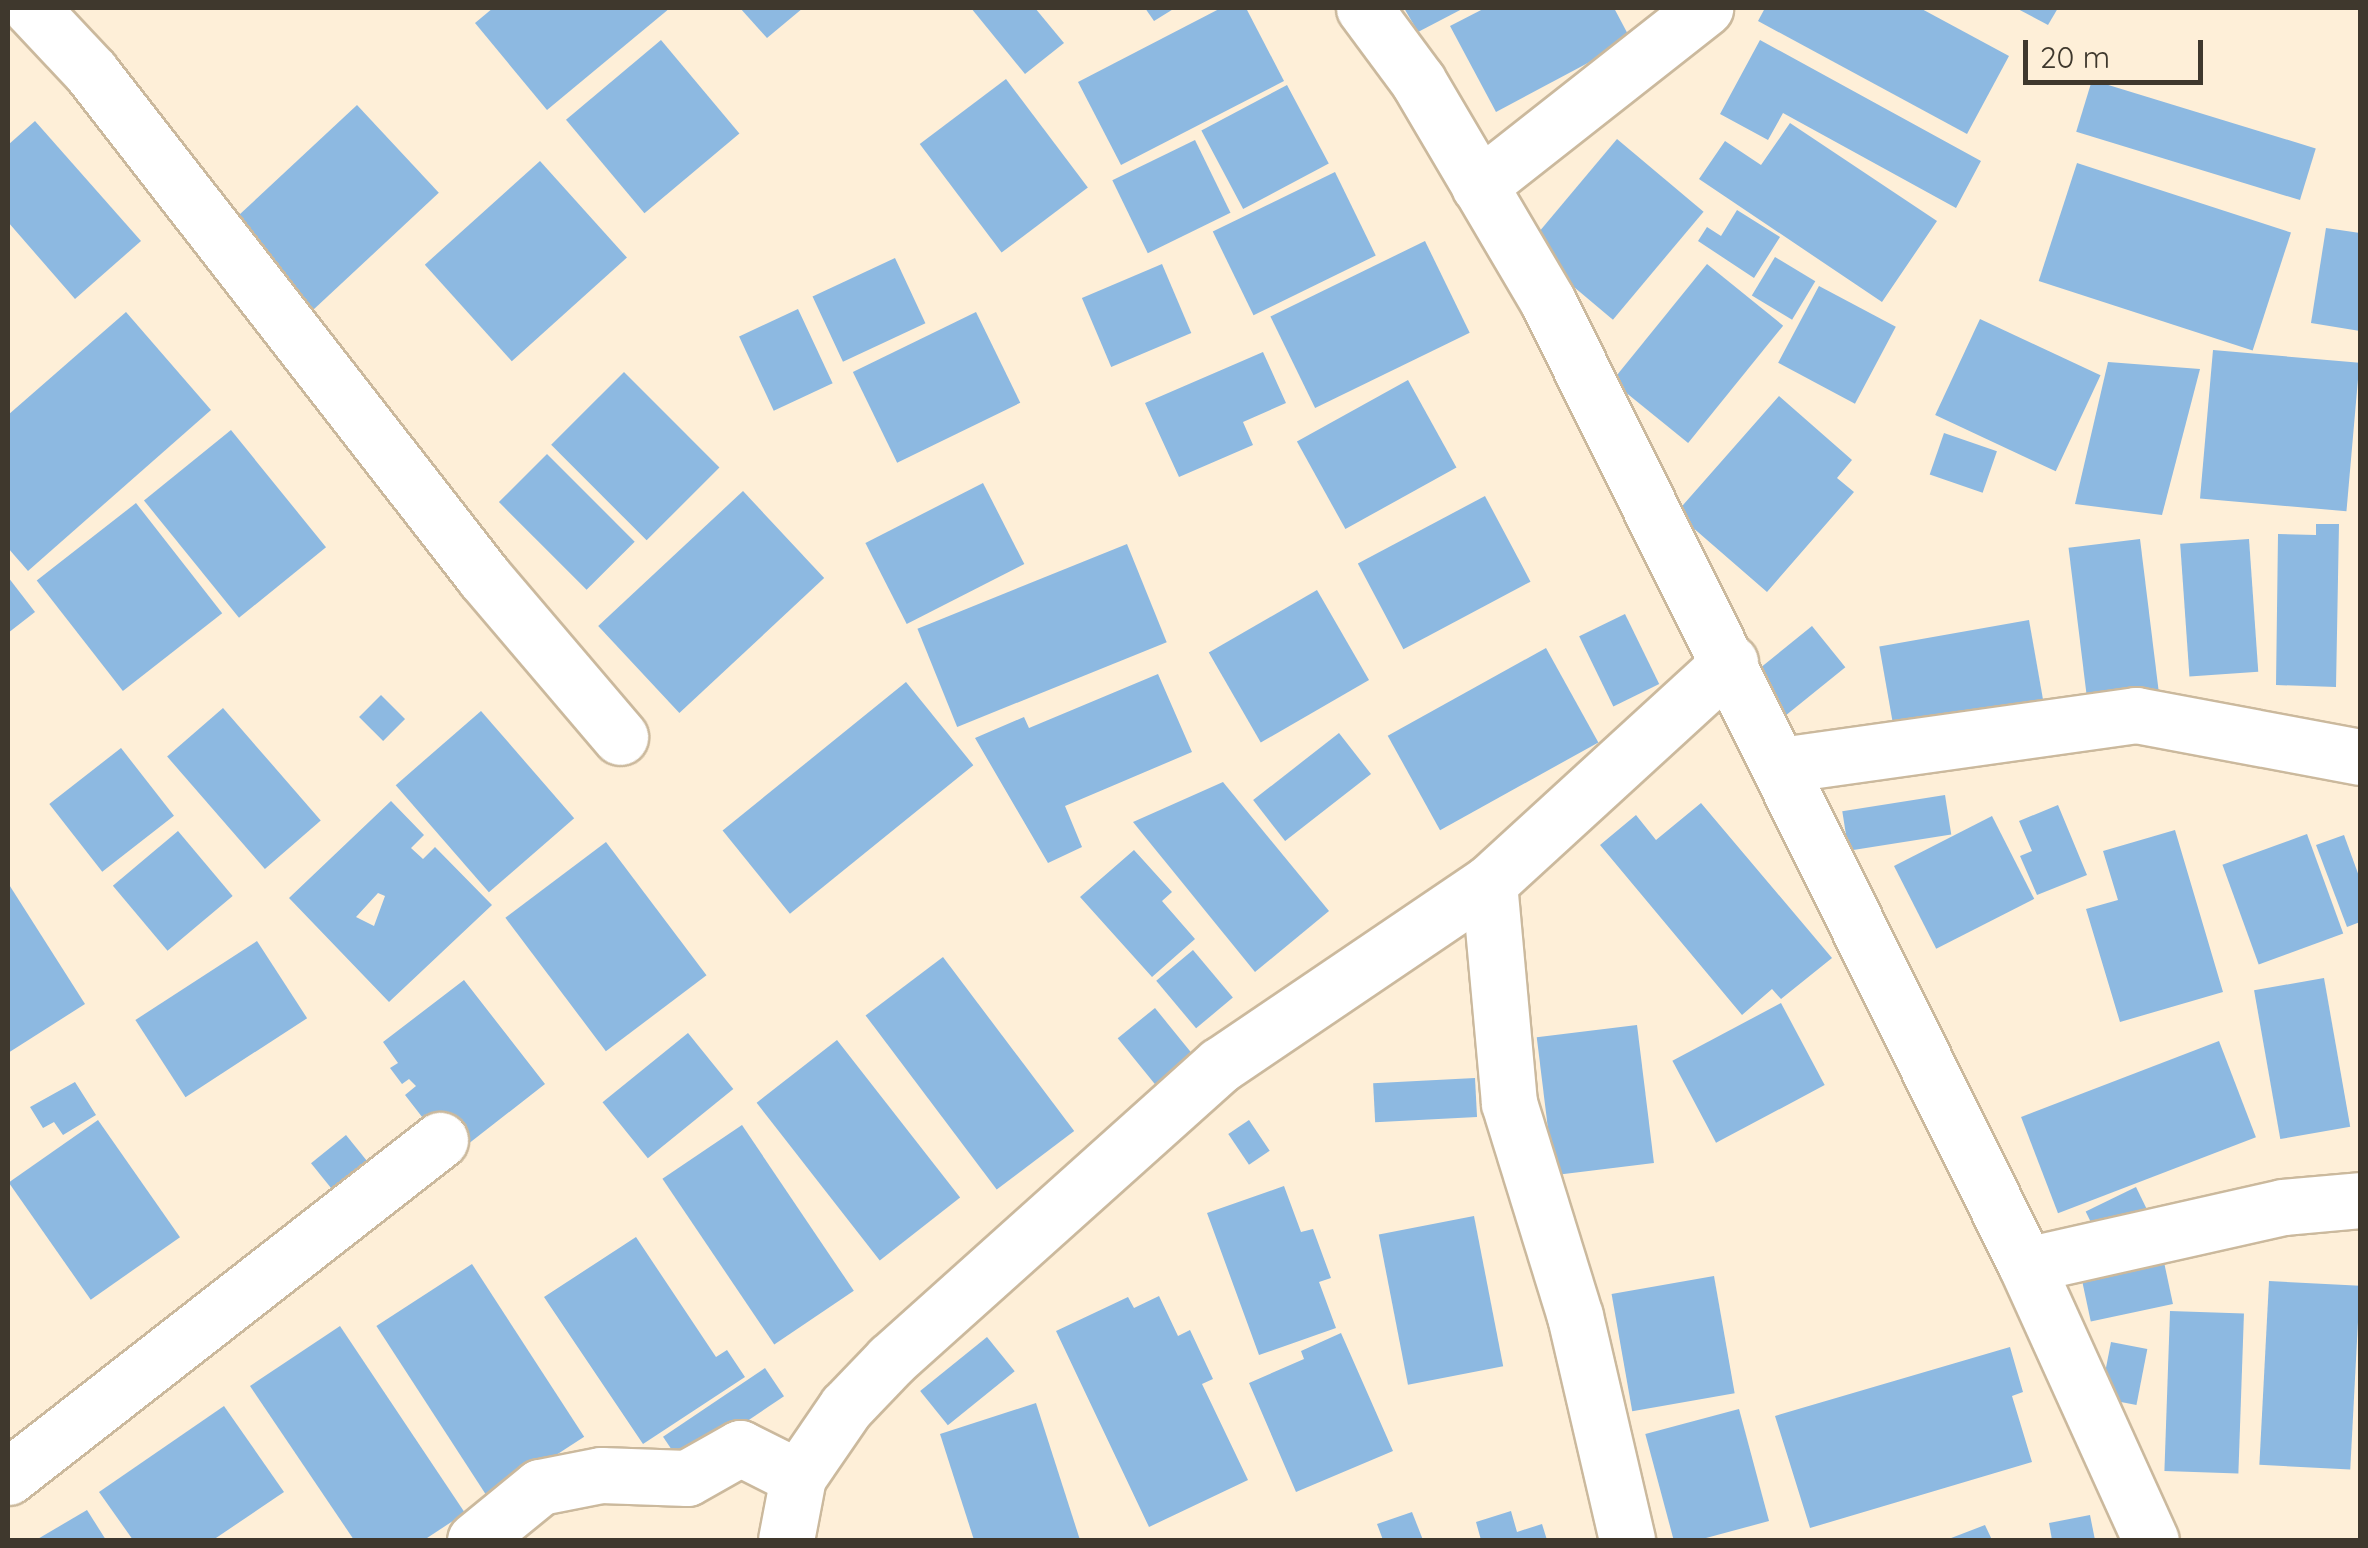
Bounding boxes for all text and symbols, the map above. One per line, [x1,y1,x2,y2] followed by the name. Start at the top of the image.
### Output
[2028,20,2208,82] scale bar
[2040,38,2110,76] text: 20 m

